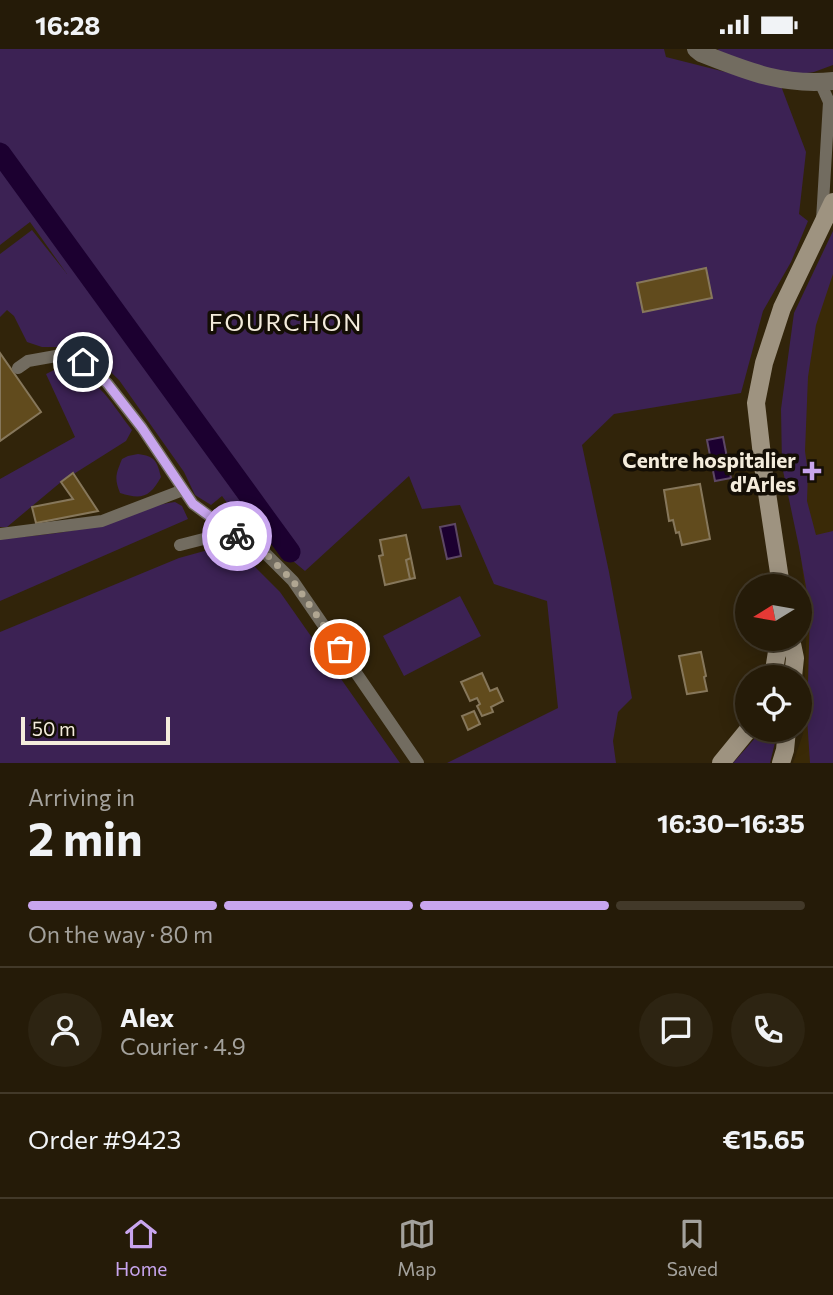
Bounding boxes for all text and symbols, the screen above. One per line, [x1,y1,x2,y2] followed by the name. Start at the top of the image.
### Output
[35,9,100,40] text: 16:28
[209,307,363,336] district label: FOURCHON
[53,332,113,392] pin
[64,343,102,381] icon: home
[622,447,796,496] place label: Centre hospitalier d'Arles
[802,461,822,481] marker: Centre hospitalier d'Arles
[202,501,272,571] courier
[218,517,256,555] icon: bike
[735,574,812,651] north arrow
[735,574,812,742] map controls
[310,619,370,679] pin
[321,630,359,668] icon: bag
[735,665,812,742] button: locate
[21,714,170,746] scale bar
[32,717,76,740] text: 50 m
[28,783,135,811] text: Arriving in
[657,807,805,838] text: 16:30–16:35
[28,809,143,865] text: 2 min
[28,920,213,948] text: On the way · 80 m
[28,993,102,1067] button: person
[639,993,713,1067] button: chat
[731,993,805,1067] button: phone
[120,1001,174,1032] text: Alex
[120,1032,246,1060] text: Courier · 4.9
[28,1123,181,1154] text: Order #9423
[722,1123,805,1154] text: €15.65
[115,1215,167,1280] tab: Home
[397,1215,437,1280] tab: Map
[667,1215,718,1280] tab: Saved

